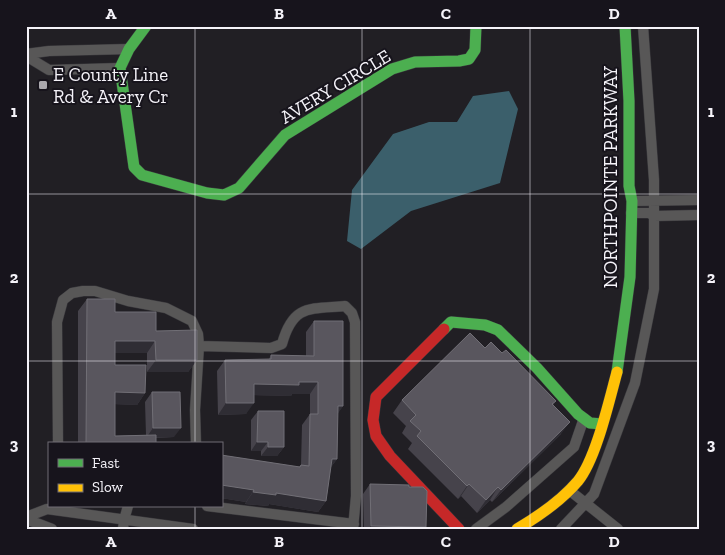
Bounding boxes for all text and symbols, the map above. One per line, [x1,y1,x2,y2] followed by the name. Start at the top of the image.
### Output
[106,4,117,23] text: A
[274,4,284,23] text: B
[441,4,451,23] text: C
[608,4,620,23] text: D
[276,44,395,128] street label: AVERY CIRCLE
[53,63,168,108] place label: E County Line Rd & Avery Cr
[599,65,622,288] street label: NORTHPOINTE PARKWAY
[37,79,49,91] marker: E County Line Rd & Avery Cr
[11,102,18,121] text: 1
[708,102,715,121] text: 1
[10,268,19,287] text: 2
[707,268,716,287] text: 2
[10,435,19,454] text: 3
[707,435,716,454] text: 3
[48,442,222,508] legend
[92,454,120,472] text: Fast
[92,478,124,496] text: Slow
[106,532,117,551] text: A
[274,532,284,551] text: B
[441,532,451,551] text: C
[608,532,620,551] text: D

